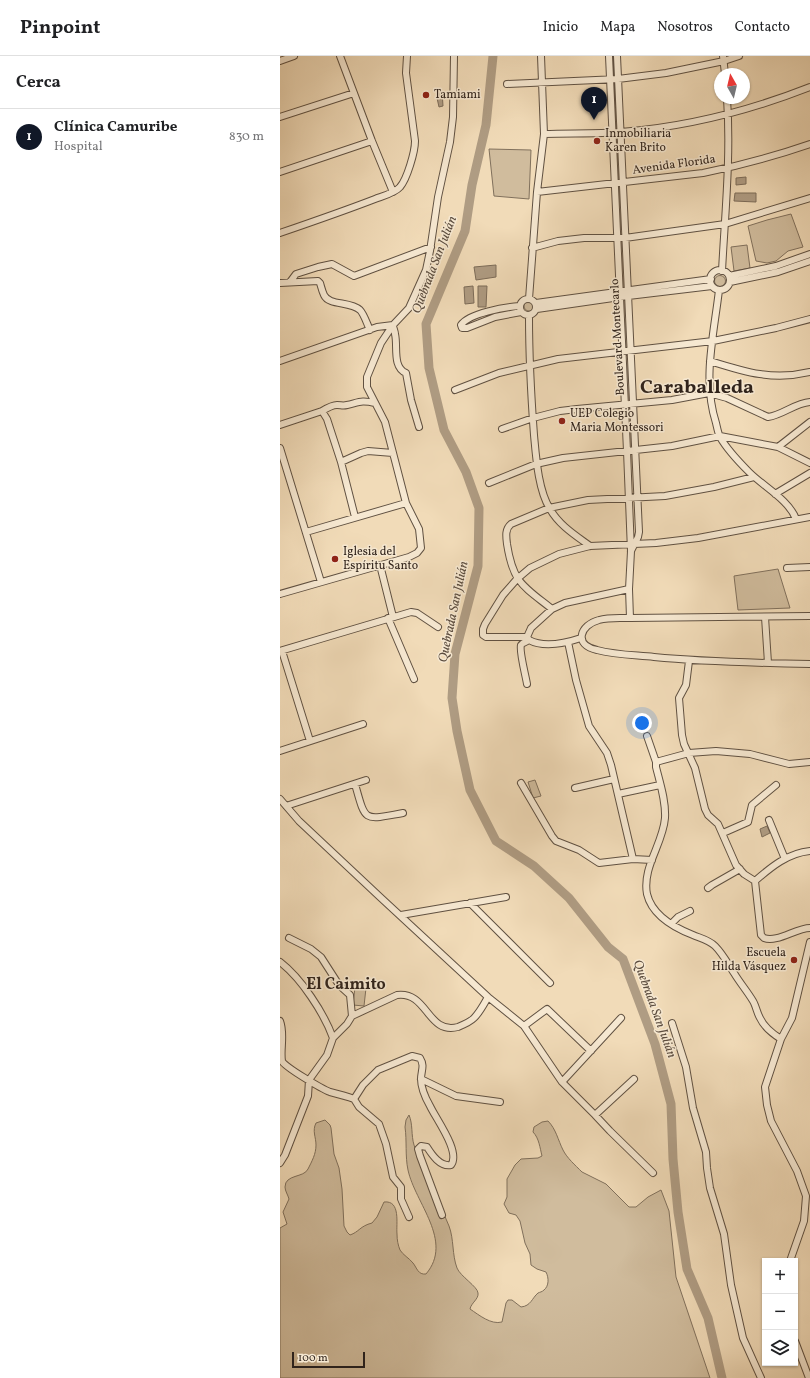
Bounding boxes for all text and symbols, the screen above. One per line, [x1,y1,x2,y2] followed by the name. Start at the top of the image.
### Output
[20,15,100,41] text: Pinpoint
[543,18,578,37] text: Inicio
[600,18,635,37] text: Mapa
[657,18,713,37] text: Nosotros
[735,18,790,37] text: Contacto
[714,68,750,104] north arrow
[16,71,61,94] text: Cerca
[434,87,481,103] place label: Tamiami
[581,87,607,120] pin: 1
[421,90,431,100] marker: Tamiami
[54,117,178,138] text: Clínica Camuribe
[605,126,671,156] place label: Inmobiliaria Karen Brito
[26,128,32,146] text: 1
[229,128,264,146] text: 830 m
[592,136,602,146] marker: Inmobiliaria Karen Brito
[54,138,103,156] text: Hospital
[631,151,717,179] street label: Avenida Florida
[408,213,462,316] water label: Quebrada San Julián
[607,278,629,396] street label: Boulevard Montecarlo
[640,374,754,402] district label: Caraballeda
[570,406,664,436] place label: UEP Colegio Maria Montessori
[557,416,567,426] marker: UEP Colegio Maria Montessori
[343,544,418,574] place label: Iglesia del Espíritu Santo
[330,554,340,564] marker: Iglesia del Espíritu Santo
[434,559,474,664] water label: Quebrada San Julián
[632,713,652,733] your location
[712,945,786,975] place label: Escuela Hilda Vásquez
[789,955,799,965] marker: Escuela Hilda Vásquez
[628,957,680,1061] water label: Quebrada San Julián
[306,974,386,996] district label: El Caimito
[762,1258,798,1366] map controls
[762,1258,798,1294] button: +
[762,1294,798,1330] button: −
[762,1330,798,1366] button: layers
[292,1350,365,1369] scale bar
[298,1351,328,1366] text: 100 m

